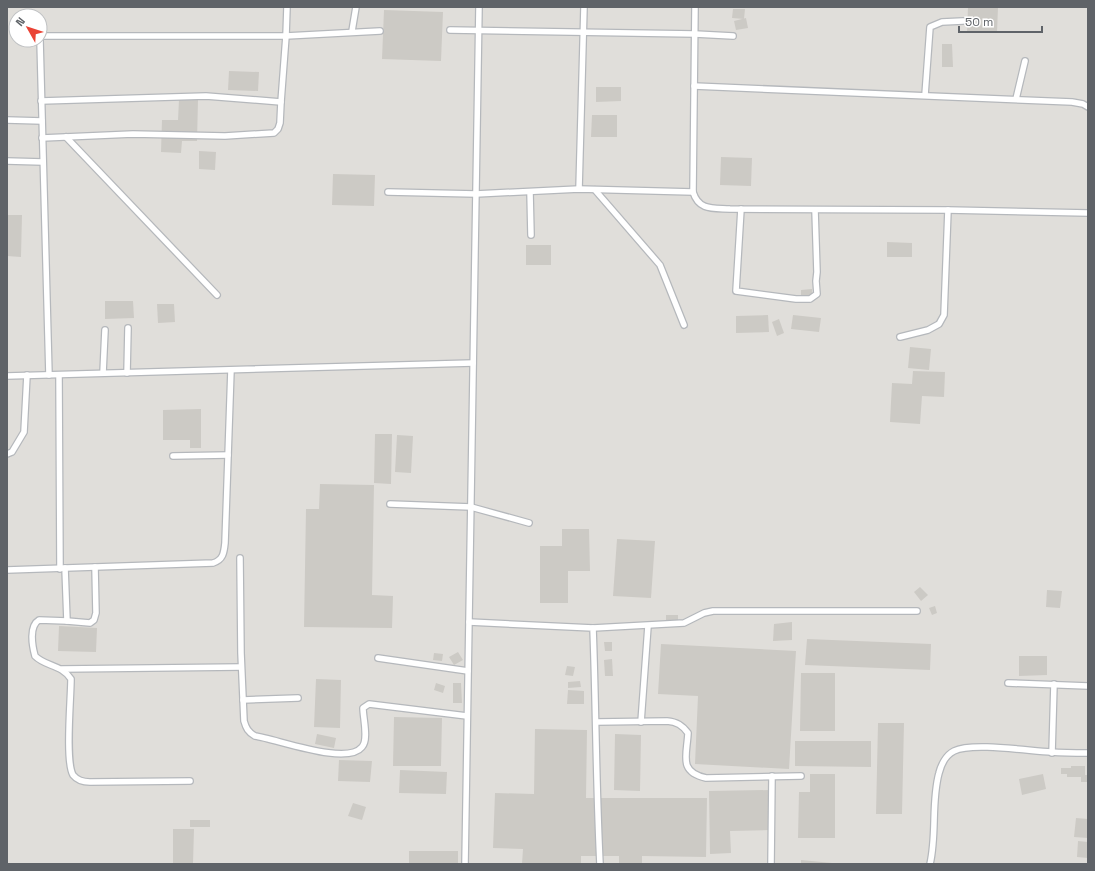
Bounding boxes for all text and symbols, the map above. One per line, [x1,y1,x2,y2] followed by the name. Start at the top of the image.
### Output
[8,8,48,48] north arrow
[959,8,1042,34] scale bar
[12,14,28,29] text: N
[965,14,993,30] text: 50 m

